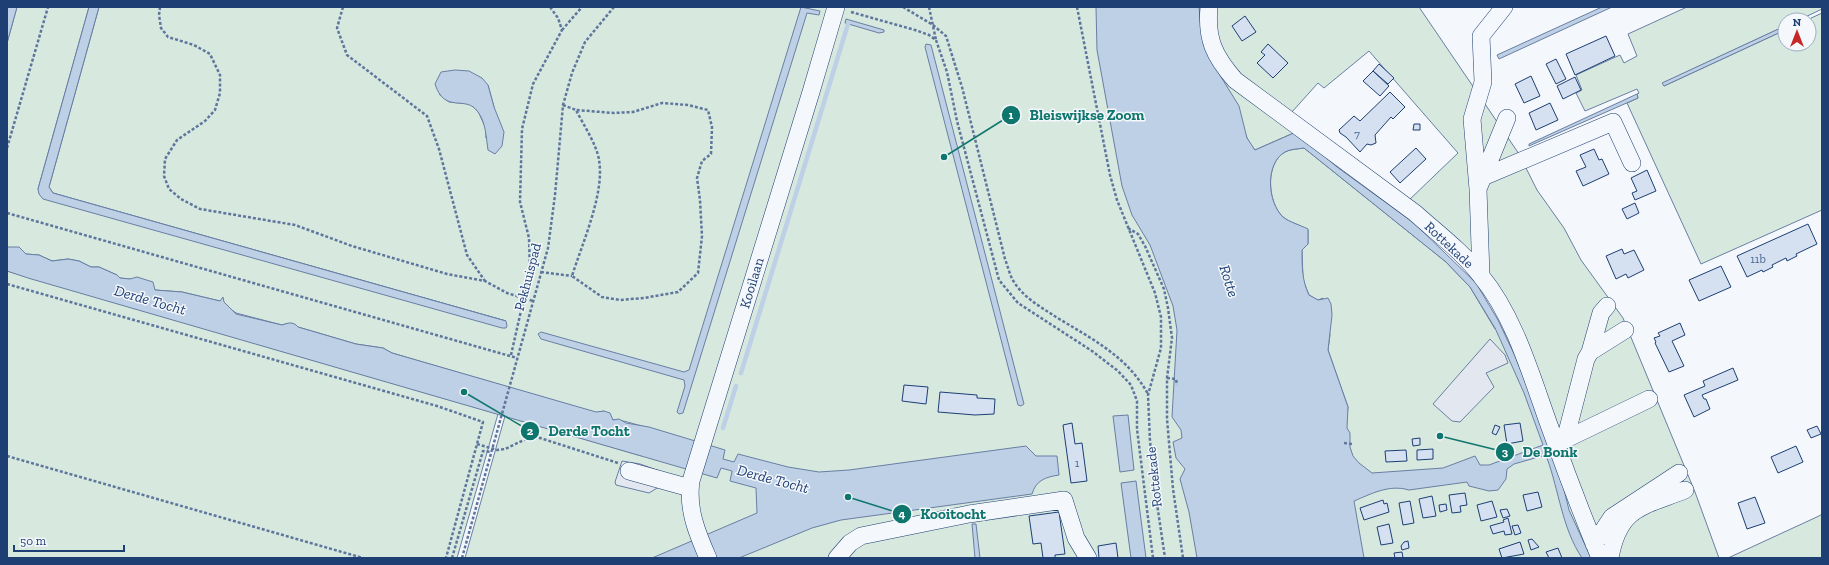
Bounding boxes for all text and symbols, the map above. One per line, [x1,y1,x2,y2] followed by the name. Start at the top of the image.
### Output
[1777,12,1817,52] north arrow
[1793,16,1802,29] text: N
[1001,101,1152,128] callout: Bleiswijkse Zoom
[1030,106,1144,124] text: Bleiswijkse Zoom
[1009,108,1014,122] text: 1
[1354,127,1360,141] house number: 7
[1421,218,1477,272] street label: Rottekade
[511,241,545,313] street label: Pekhuispad
[1750,252,1766,266] house number: 11b
[736,256,768,310] street label: Kooilaan
[1215,263,1243,299] water label: Rotte
[112,281,188,319] water label: Derde Tocht
[520,417,638,444] callout: Derde Tocht
[548,422,631,440] text: Derde Tocht
[527,424,534,438] text: 2
[1495,438,1586,465] callout: De Bonk
[1523,443,1578,461] text: De Bonk
[1142,445,1166,508] street label: Rottekade
[1502,445,1509,459] text: 3
[1075,456,1080,470] house number: 1
[735,461,811,497] water label: Derde Tocht
[892,501,994,528] callout: Kooitocht
[920,505,987,523] text: Kooitocht
[899,507,906,521] text: 4
[14,527,124,553] scale bar
[20,534,47,548] text: 50 m

